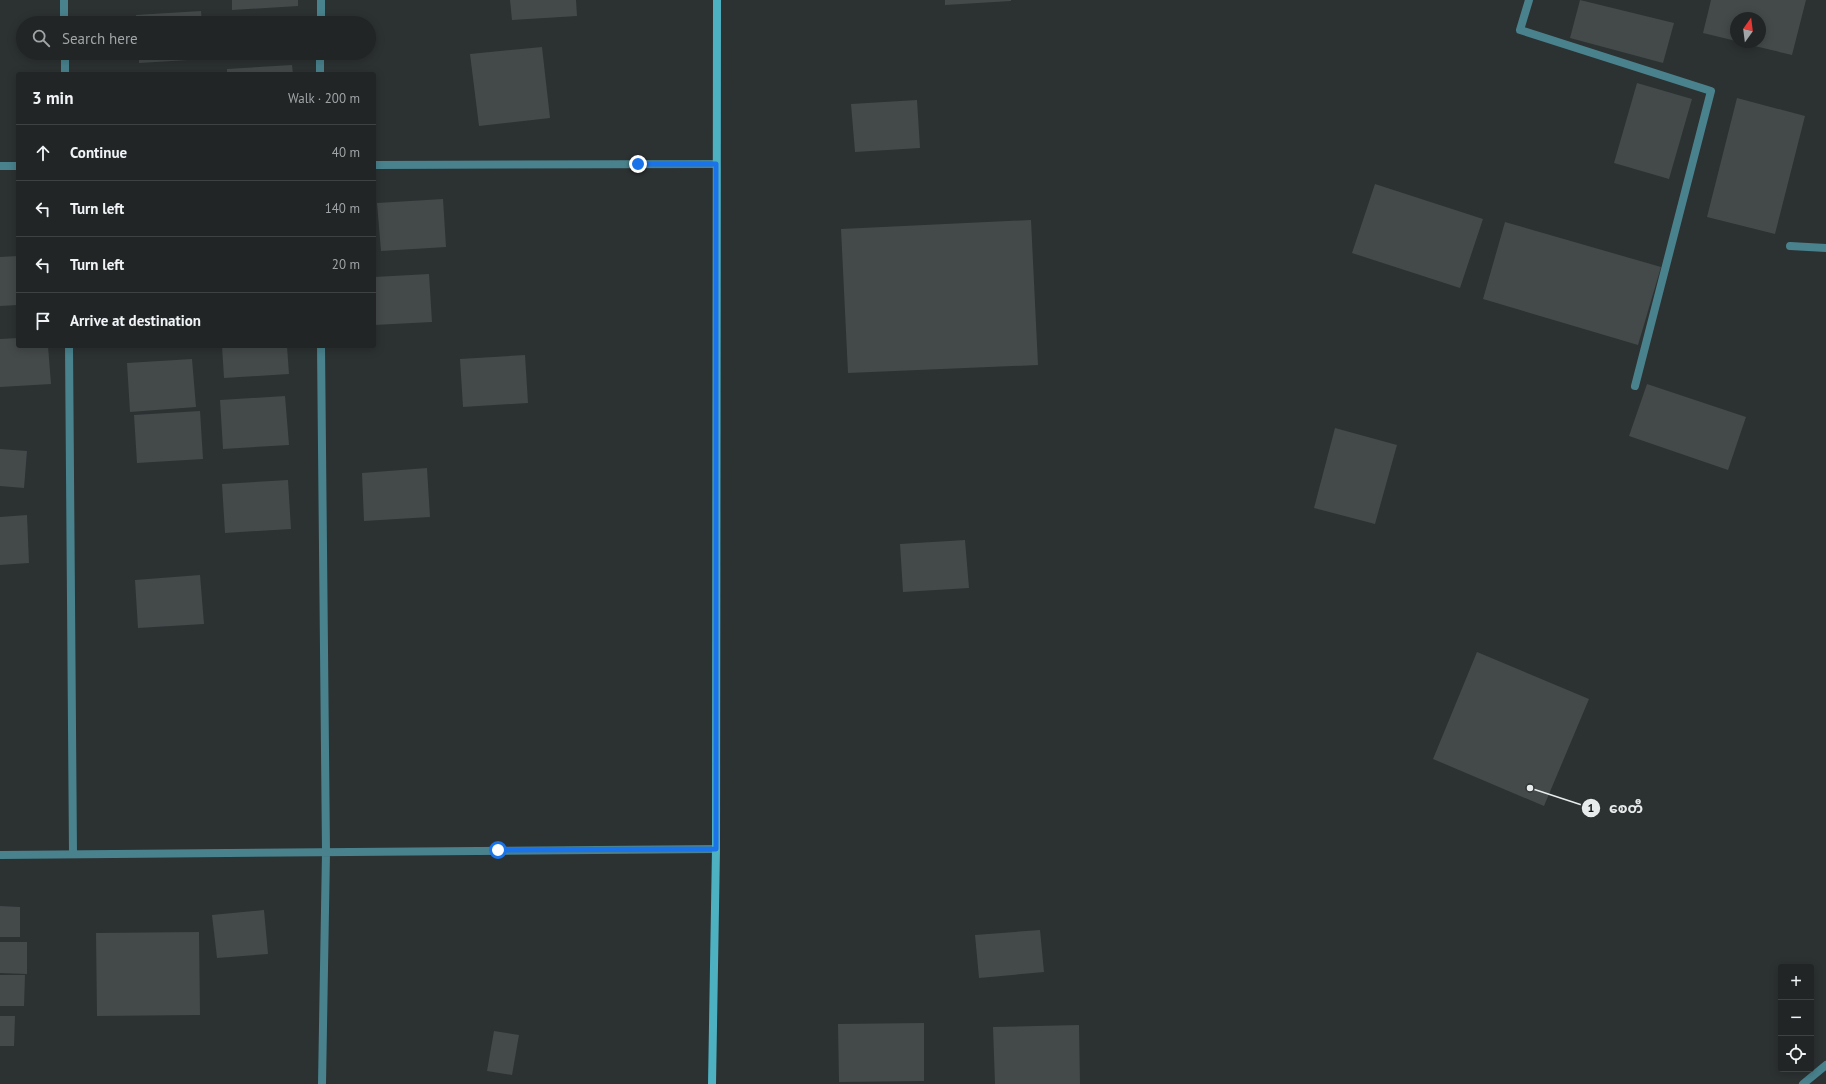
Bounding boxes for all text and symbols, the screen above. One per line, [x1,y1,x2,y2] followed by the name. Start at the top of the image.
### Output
[1730,12,1766,48] north arrow
[16,16,376,60] search box
[30,27,52,49] icon: search
[62,29,138,48] text: Search here
[32,87,73,109] text: 3 min
[288,90,360,107] text: Walk · 200 m
[32,142,54,164] icon: ahead
[70,143,127,162] text: Continue
[332,144,360,161] text: 40 m
[629,155,647,173] route end
[32,198,54,220] icon: left
[70,199,124,218] text: Turn left
[325,200,360,217] text: 140 m
[32,254,54,276] icon: left
[70,255,124,274] text: Turn left
[332,256,360,273] text: 20 m
[32,310,54,332] icon: arrive
[70,311,201,330] text: Arrive at destination
[1581,795,1651,821] callout: စေတီ
[1609,798,1643,817] text: စေတီ
[1588,800,1594,815] text: 1
[489,841,507,859] route start
[1778,964,1814,1072] map controls
[1778,964,1814,1000] button: +
[1778,1000,1814,1036] button: −
[1778,1036,1814,1072] button: locate

